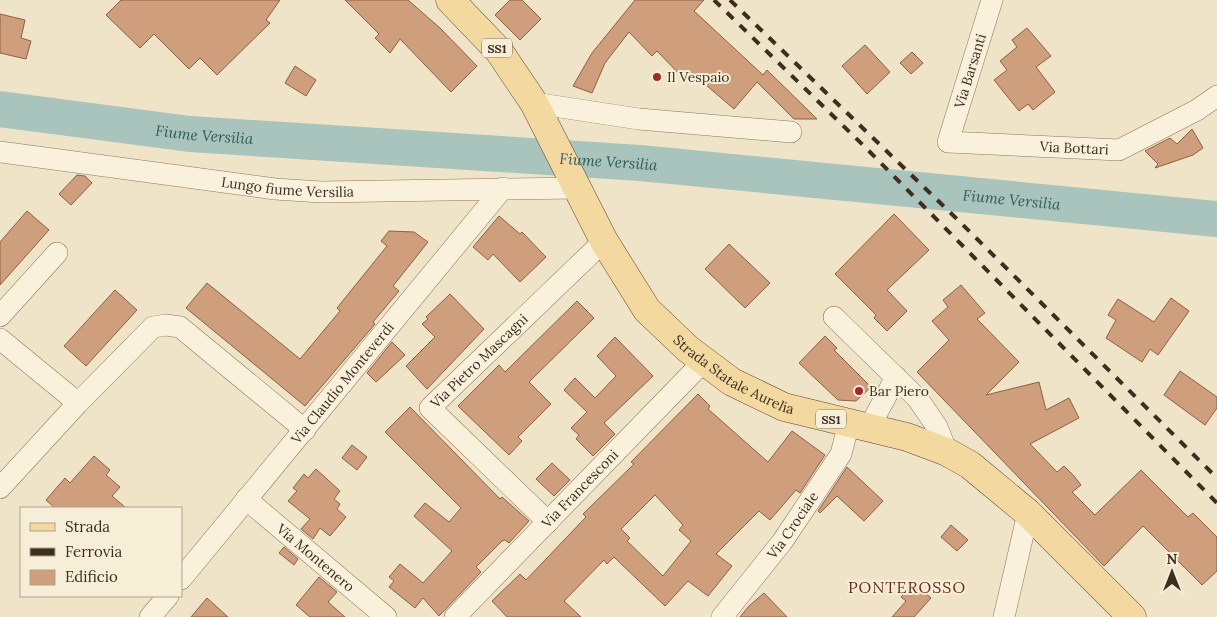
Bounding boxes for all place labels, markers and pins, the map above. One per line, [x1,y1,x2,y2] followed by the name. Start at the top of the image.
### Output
[667,68,730,86] place label: Il Vespaio
[651,71,663,83] marker: Il Vespaio
[869,382,929,400] place label: Bar Piero
[853,385,865,397] marker: Bar Piero

